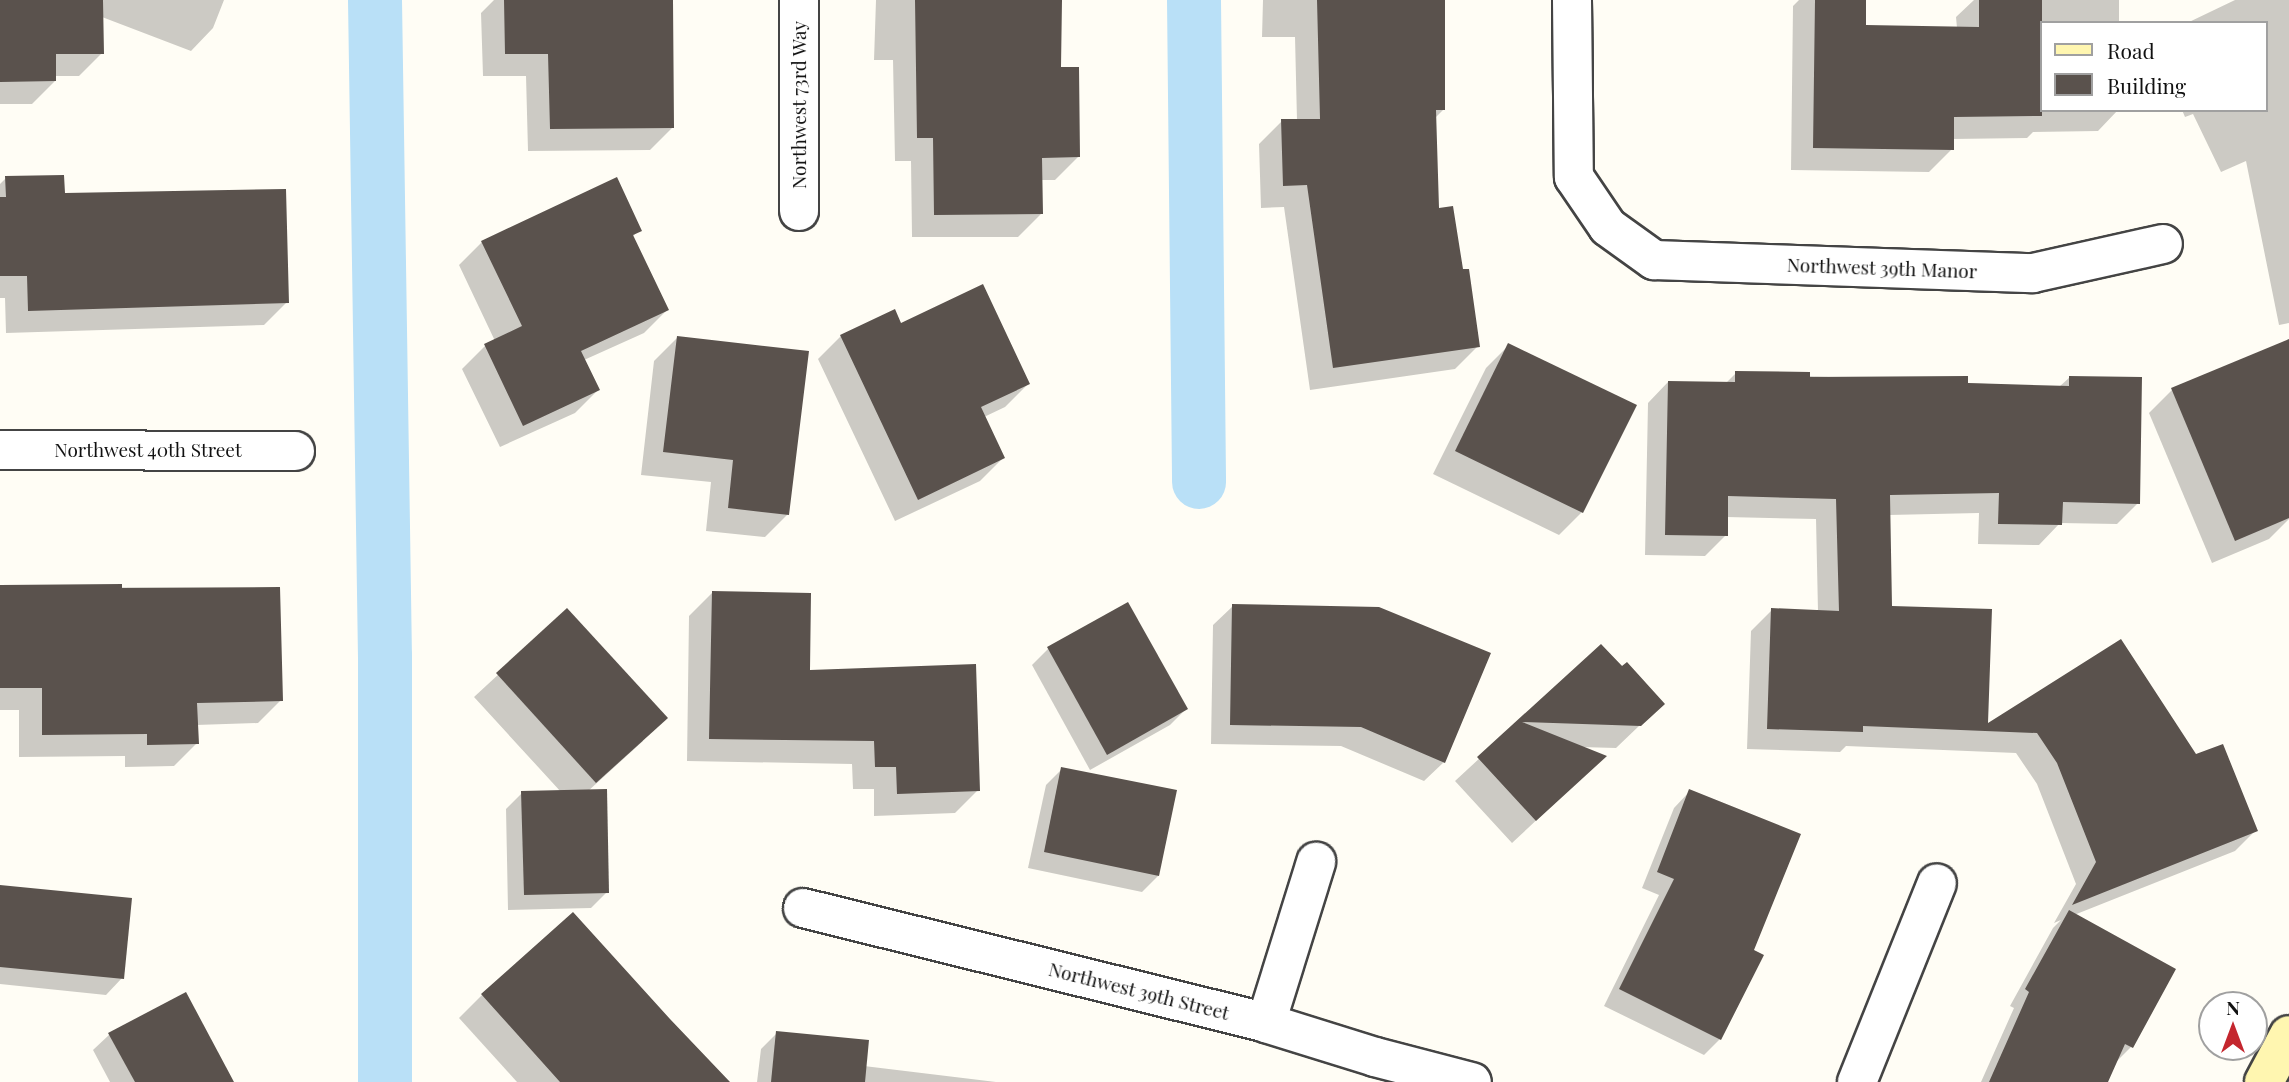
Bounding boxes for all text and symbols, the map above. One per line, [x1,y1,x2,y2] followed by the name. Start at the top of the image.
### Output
[788,21,810,189] street label: Northwest 73rd Way
[2040,21,2268,112] legend
[2107,36,2155,64] text: Road
[2107,71,2186,99] text: Building
[1786,253,1978,283] street label: Northwest 39th Manor
[54,439,242,461] street label: Northwest 40th Street
[1046,957,1232,1025] street label: Northwest 39th Street
[2198,991,2268,1061] north arrow
[2226,994,2240,1020] text: N

